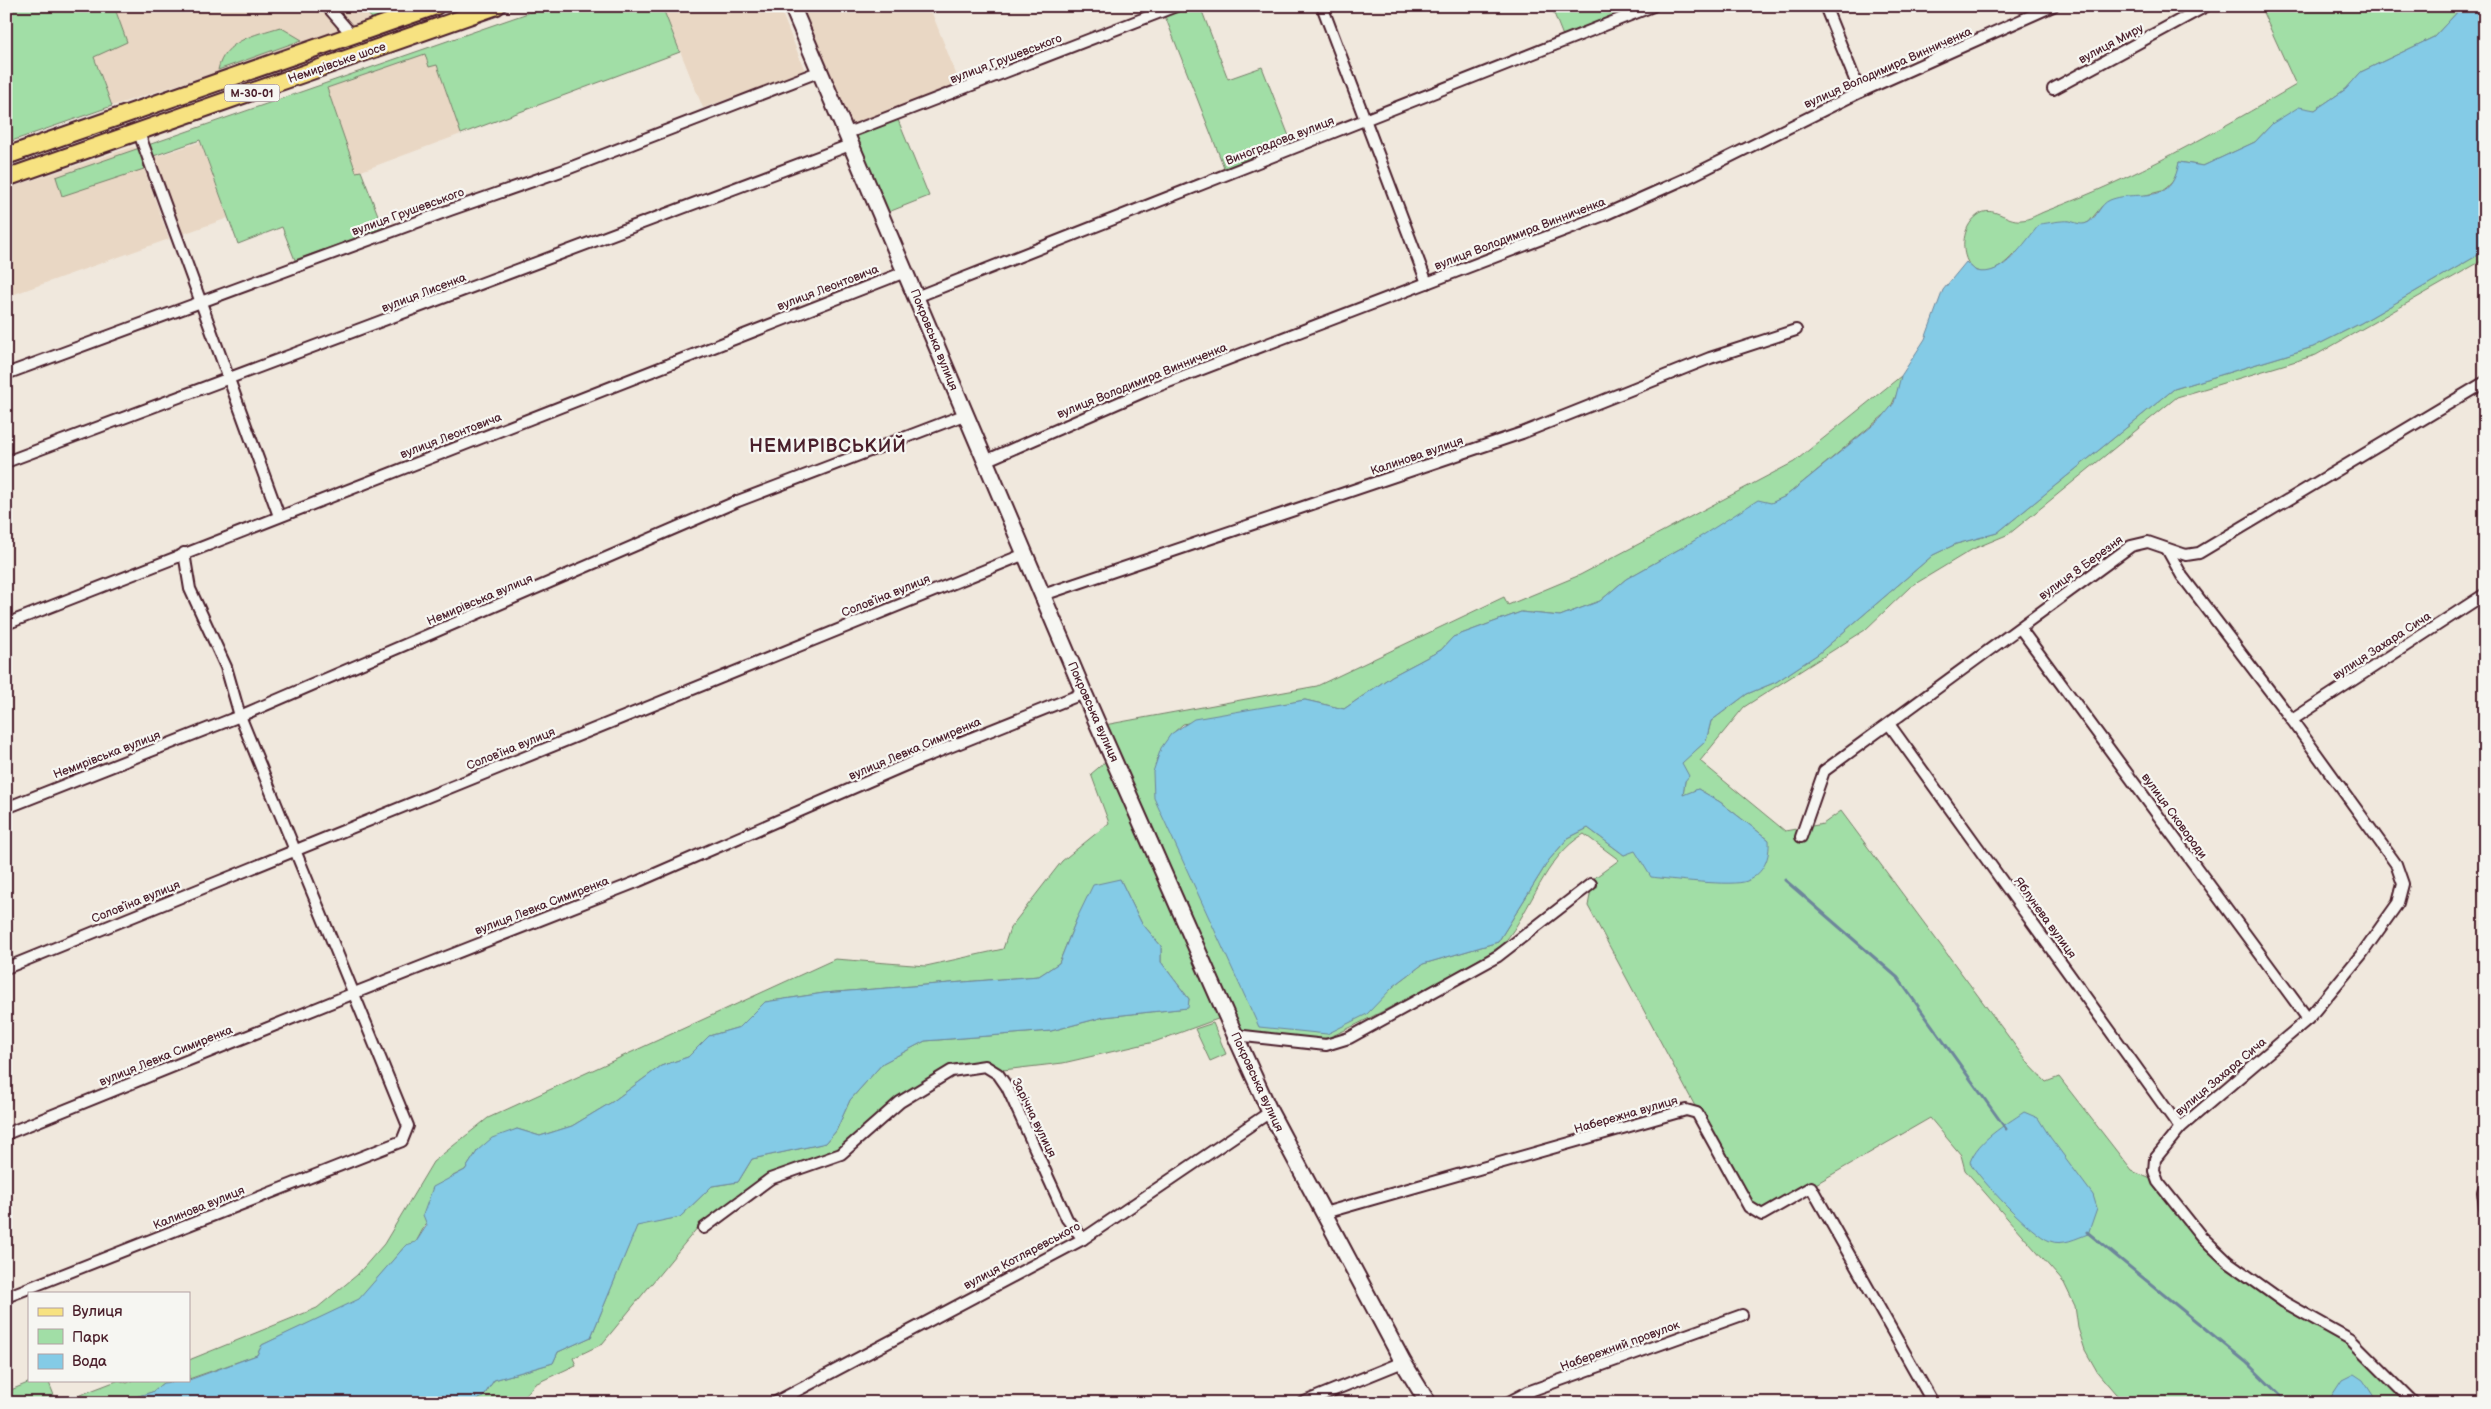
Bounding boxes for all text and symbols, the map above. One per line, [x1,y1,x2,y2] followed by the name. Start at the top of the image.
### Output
[2076,20,2146,67] street label: вулиця Миру
[1802,24,1974,112] street label: вулиця Володимира Винниченка
[948,31,1064,87] street label: вулиця Грушевського
[286,39,388,87] street label: Немирівське шосе
[224,85,280,102] road number: М-30-01
[1224,113,1337,169] street label: Виноградова вулиця
[350,185,466,239] street label: вулиця Грушевського
[1432,194,1608,274] street label: вулиця Володимира Винниченка
[775,262,881,314] street label: вулиця Леонтовича
[380,270,468,316] street label: вулиця Лисенка
[907,287,961,393] street label: Покровська вулиця
[1055,340,1229,422] street label: вулиця Володимира Винниченка
[398,410,504,462] street label: вулиця Леонтовича
[1369,433,1466,479] street label: Калинова вулиця
[749,434,907,457] district label: НЕМИРІВСЬКИЙ
[2036,532,2126,604] street label: вулиця 8 Березня
[425,571,536,629] street label: Немирівська вулиця
[839,571,933,621] street label: Соловʼїна вулиця
[2330,609,2434,683] street label: вулиця Захара Сича
[1064,659,1122,765] street label: Покровська вулиця
[847,714,983,784] street label: вулиця Левка Симиренка
[464,724,558,774] street label: Соловʼїна вулиця
[51,728,163,782] street label: Немирівська вулиця
[2138,770,2210,862] street label: вулиця Сковороди
[473,873,611,939] street label: вулиця Левка Симиренка
[2011,875,2080,962] street label: Яблунева вулиця
[89,877,183,927] street label: Соловʼїна вулиця
[97,1022,235,1090] street label: вулиця Левка Симиренка
[1227,1030,1287,1135] street label: Покровська вулиця
[2173,1035,2269,1119] street label: вулиця Захара Сича
[1008,1076,1060,1160] street label: Зарічна вулиця
[1572,1093,1680,1137] street label: Набережна вулиця
[151,1183,247,1233] street label: Калинова вулиця
[961,1219,1083,1293] street label: вулиця Котляревського
[28,1292,190,1382] legend
[72,1302,123,1321] text: Вулиця
[1558,1317,1682,1375] street label: Набережний провулок
[72,1328,109,1347] text: Парк
[72,1352,107,1371] text: Вода

